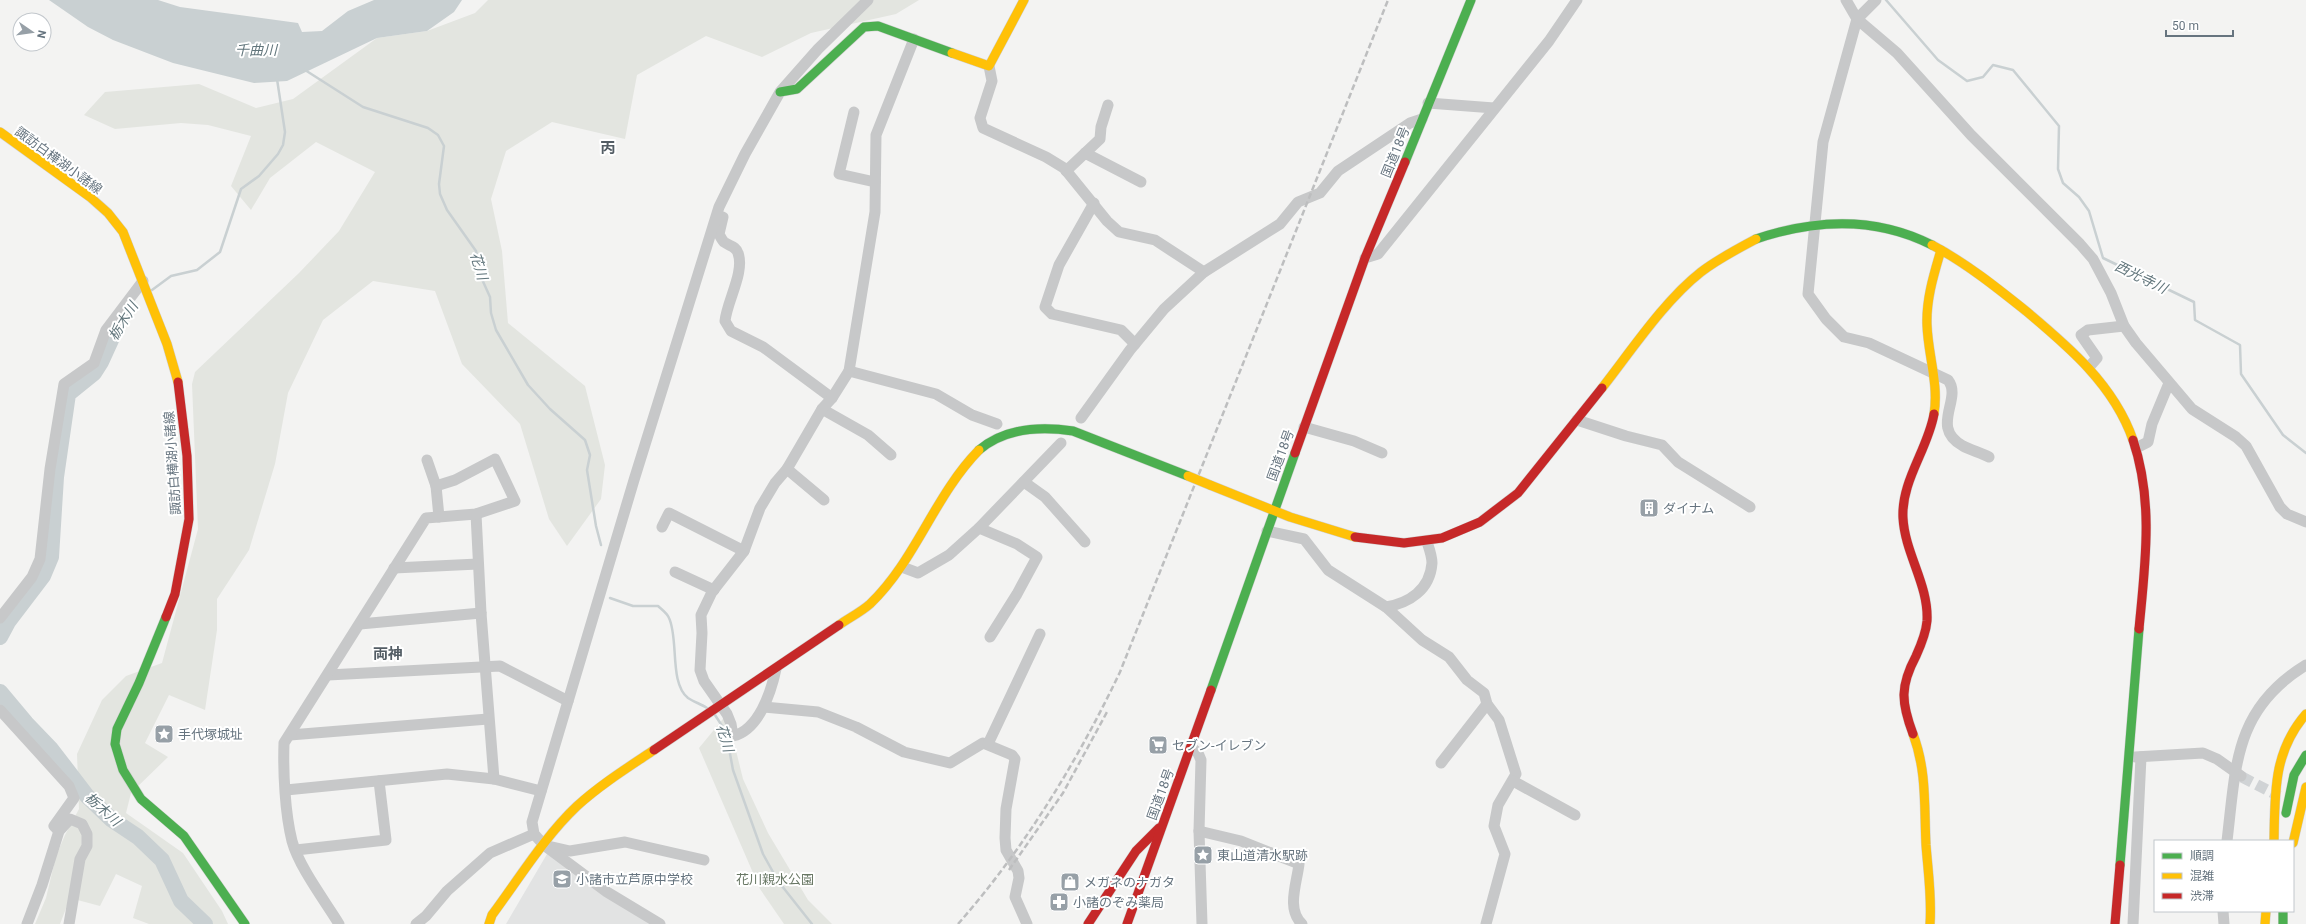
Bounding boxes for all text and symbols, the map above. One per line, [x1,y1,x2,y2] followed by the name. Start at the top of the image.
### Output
[12,12,52,52] north arrow
[2166,12,2233,38] scale bar
[2172,19,2199,33] text: 50 m
[34,29,48,40] text: N
[235,42,279,58] water label: 千曲川
[12,124,105,197] street label: 諏訪白樺湖小諸線
[1378,125,1412,180] street label: 国道18号
[600,139,616,157] district label: 丙
[467,250,491,284] water label: 花川
[2112,258,2171,297] water label: 西光寺川
[105,297,142,343] water label: 栃木川
[161,411,184,515] street label: 諏訪白樺湖小諸線
[1264,427,1297,483] street label: 国道18号
[1638,497,1660,519] building icon: ダイナム
[1663,501,1714,516] place label: ダイナム
[373,645,403,663] district label: 両神
[713,722,737,756] water label: 花川
[153,723,175,745] place icon: 手代塚城址
[178,727,243,742] place label: 手代塚城址
[1147,734,1169,756] supermarket icon: セブン-イレブン
[1172,738,1267,753] place label: セブン-イレブン
[1144,766,1177,822] street label: 国道18号
[82,789,125,830] water label: 栃木川
[2154,840,2294,912] legend
[1192,844,1214,866] place icon: 東山道清水駅跡
[1217,848,1308,863] place label: 東山道清水駅跡
[2190,849,2214,863] text: 順調
[551,868,573,890] school or university icon: 小諸市立芦原中学校
[2190,869,2214,883] text: 混雑
[1059,871,1081,893] shop icon: メガネのナガタ
[576,872,693,887] place label: 小諸市立芦原中学校
[736,872,814,887] park label: 花川親水公園
[1084,875,1175,890] place label: メガネのナガタ
[2190,889,2214,903] text: 渋滞
[1048,891,1070,913] pharmacy icon: 小諸のぞみ薬局
[1073,895,1164,910] place label: 小諸のぞみ薬局

